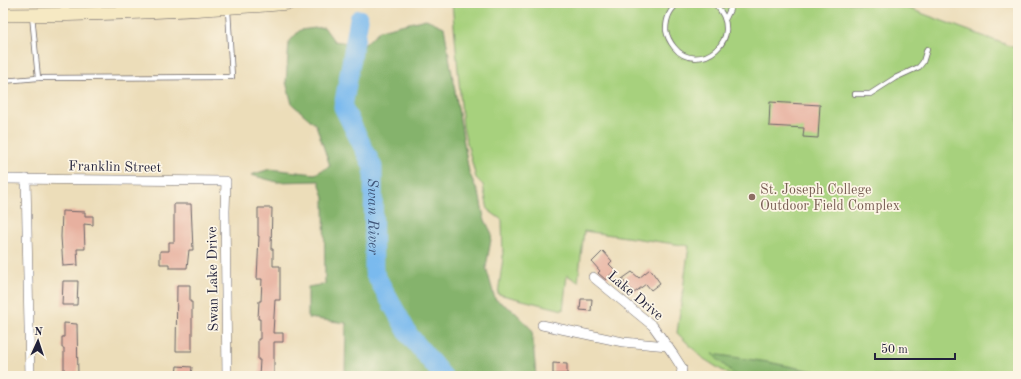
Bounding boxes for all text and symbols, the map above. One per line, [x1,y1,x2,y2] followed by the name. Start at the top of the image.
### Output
[68,159,162,175] street label: Franklin Street
[364,178,380,255] water label: Swan River
[760,183,900,213] place label: St. Joseph College Outdoor Field Complex
[747,192,757,202] marker: St. Joseph College Outdoor Field Complex
[205,226,221,332] street label: Swan Lake Drive
[605,269,666,323] street label: Lake Drive
[18,321,58,361] north arrow
[34,327,44,338] text: N
[875,335,955,361] scale bar
[881,343,908,356] text: 50 m

